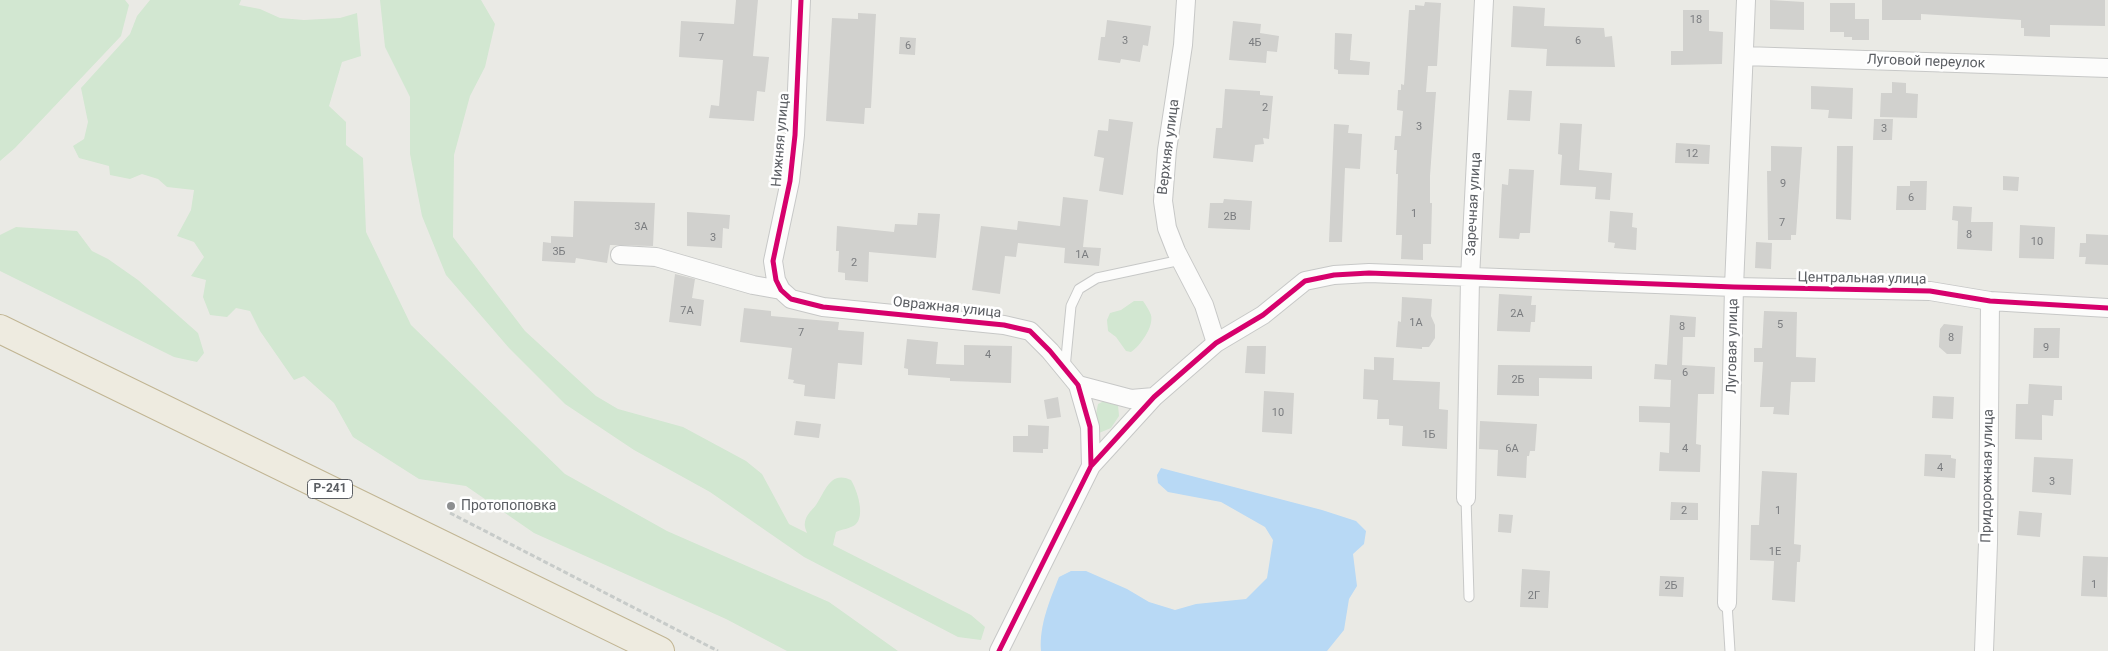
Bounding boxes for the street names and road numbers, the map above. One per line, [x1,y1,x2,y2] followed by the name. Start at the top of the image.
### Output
[1866,52,1986,72] street label: Луговой переулок
[769,92,793,188] street label: Нижняя улица
[1155,98,1183,196] street label: Верхняя улица
[1463,152,1485,256] street label: Заречная улица
[1797,269,1927,289] street label: Центральная улица
[892,294,1002,322] street label: Овражная улица
[1724,298,1742,394] street label: Луговая улица
[1978,409,1998,543] street label: Придорожная улица
[308,479,352,498] road number: Р-241

